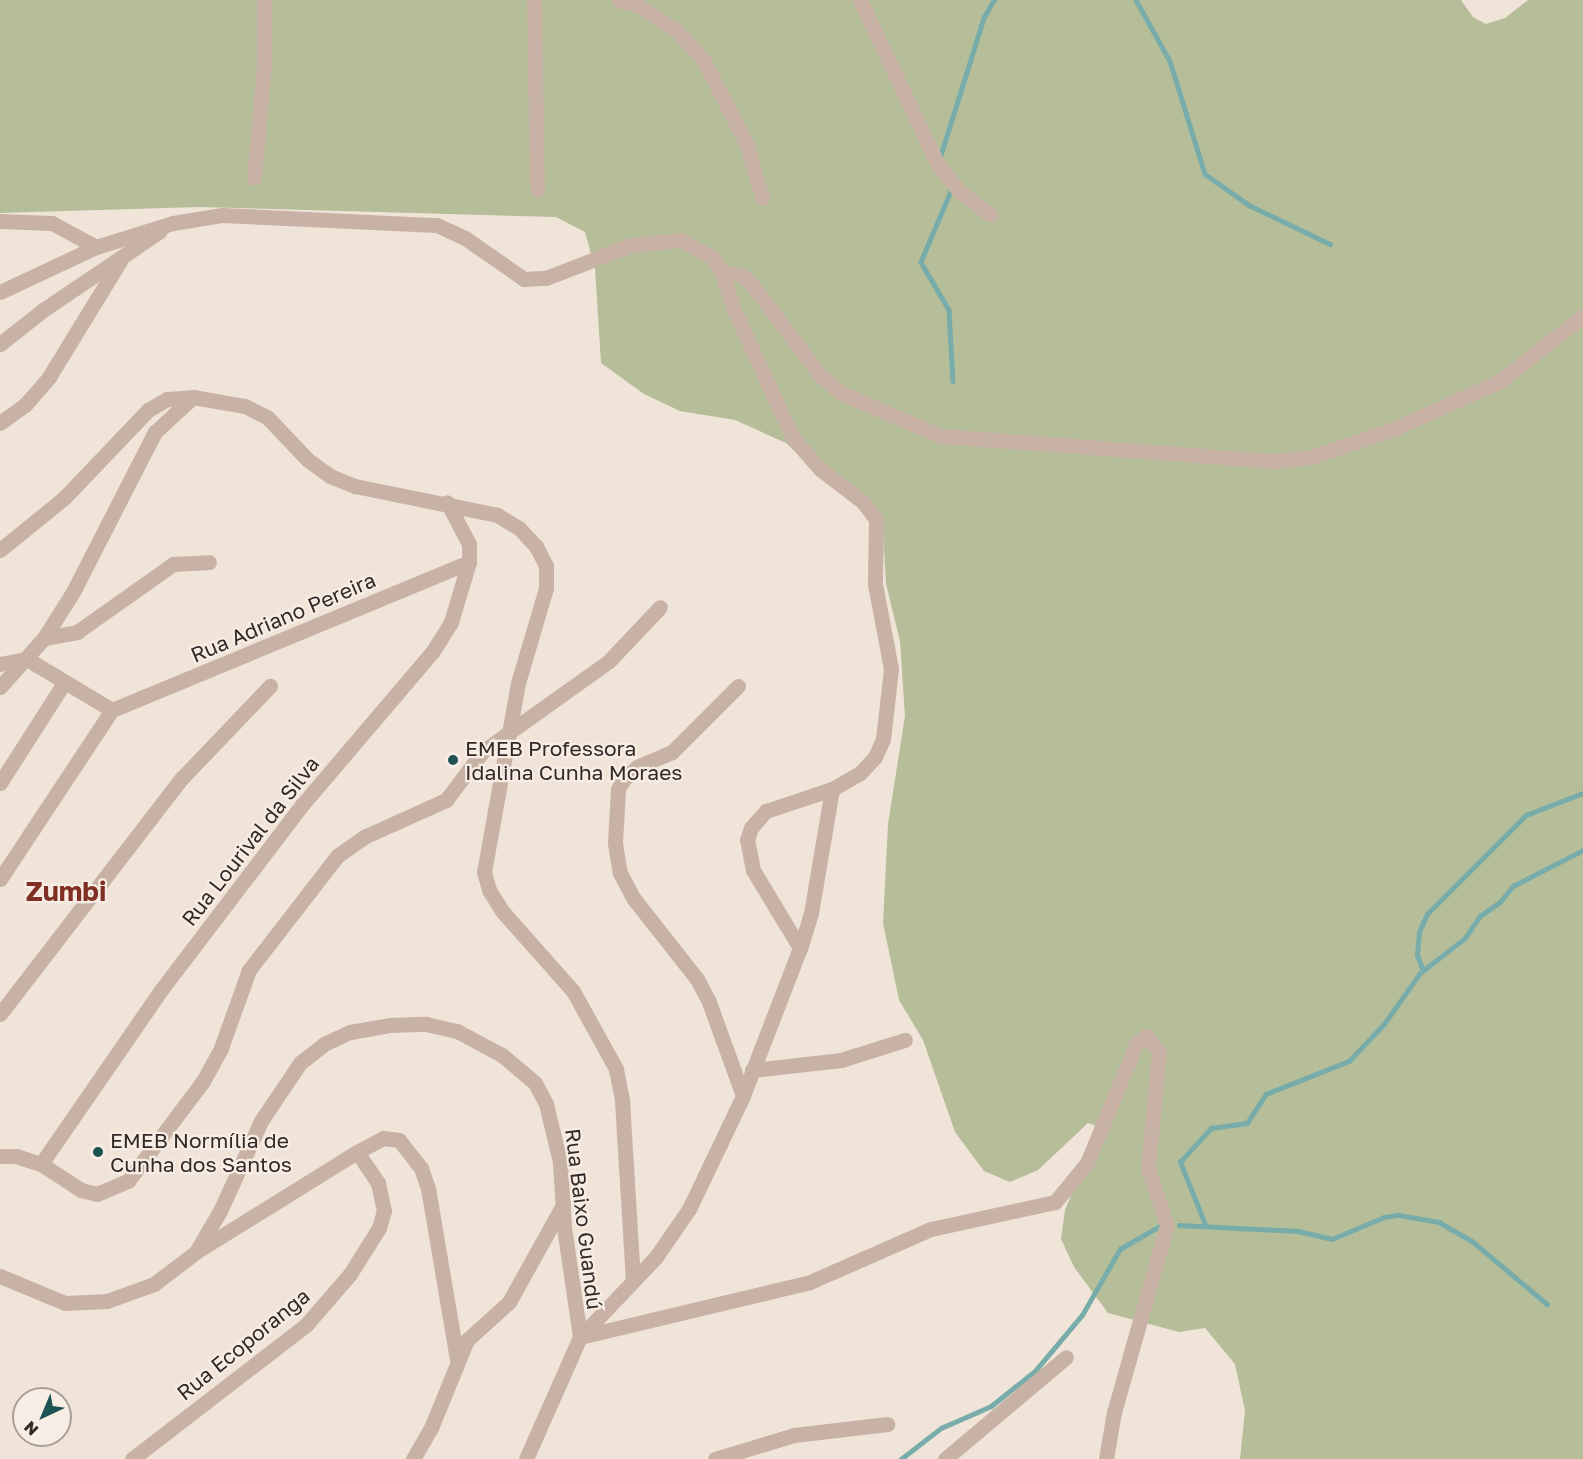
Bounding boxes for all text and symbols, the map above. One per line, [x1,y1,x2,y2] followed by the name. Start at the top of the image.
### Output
[187,567,379,667] street label: Rua Adriano Pereira
[465,735,682,785] place label: EMEB Professora Idalina Cunha Moraes
[176,751,324,931] street label: Rua Lourival da Silva
[446,753,460,767] marker: EMEB Professora Idalina Cunha Moraes
[26,876,106,908] district label: Zumbi
[110,1127,292,1177] place label: EMEB Normília de Cunha dos Santos
[560,1127,608,1311] street label: Rua Baixo Guandú
[91,1145,105,1159] marker: EMEB Normília de Cunha dos Santos
[172,1283,314,1405] street label: Rua Ecoporanga
[12,1387,72,1447] north arrow
[20,1417,42,1440] text: N

